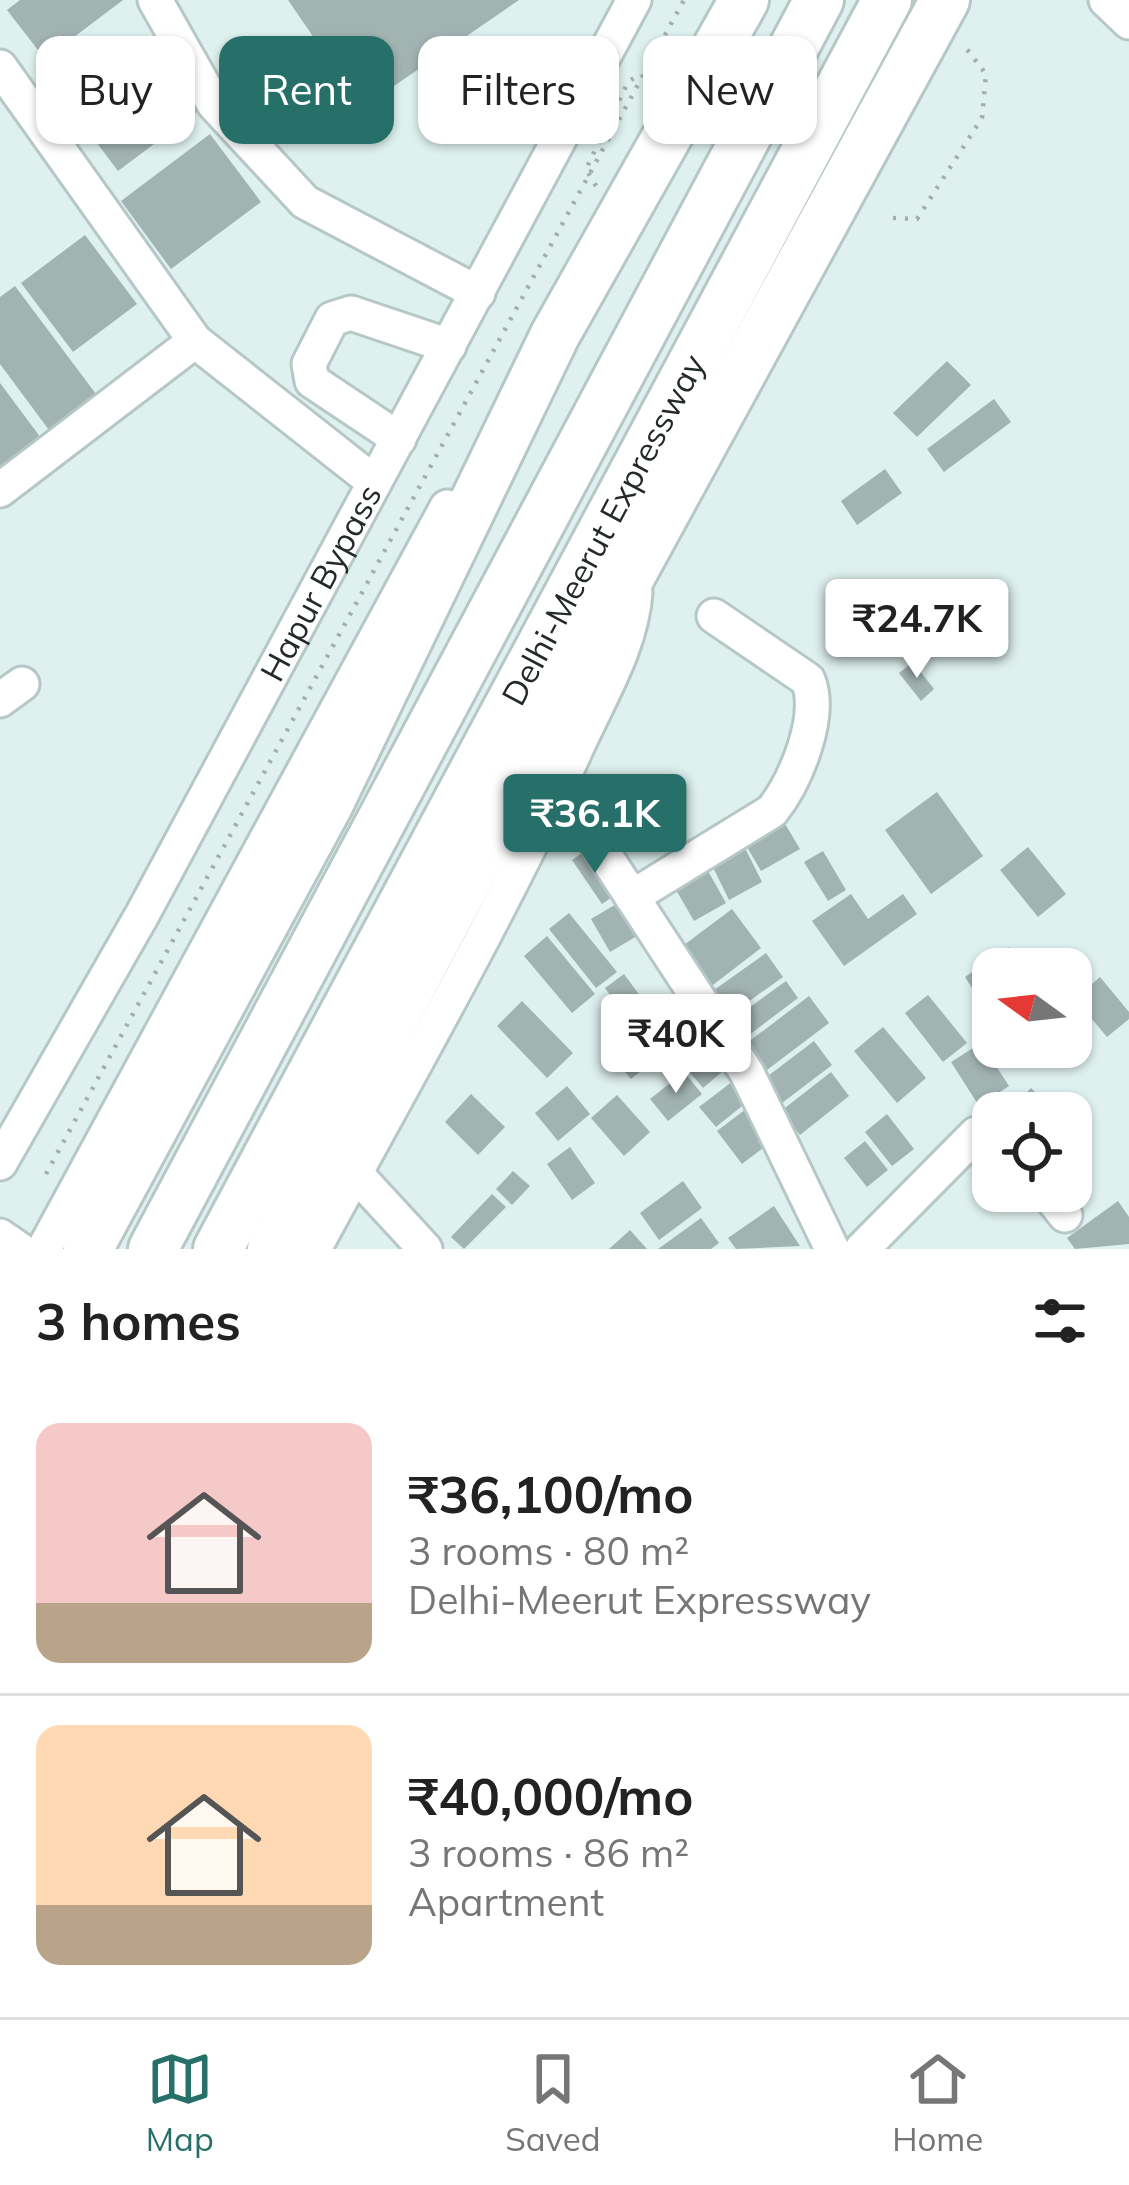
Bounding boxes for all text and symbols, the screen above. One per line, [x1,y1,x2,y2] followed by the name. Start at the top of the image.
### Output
[36,36,195,144] chip: Buy
[219,36,394,144] chip: Rent
[418,36,619,144] chip: Filters
[643,36,817,144] chip: New
[492,347,714,712] street label: Delhi-Meerut Expressway
[251,477,390,688] street label: Hapur Bypass
[819,579,1015,681] pin: ₹24.7K
[852,593,982,642] text: ₹24.7K
[497,774,693,876] pin: ₹36.1K
[530,788,660,837] text: ₹36.1K
[972,948,1092,1068] north arrow
[972,948,1092,1212] map controls
[605,994,747,1096] pin: ₹40K
[628,1008,724,1057] text: ₹40K
[972,1092,1092,1212] button: locate
[1027,1288,1093,1354] icon: filters
[36,1289,241,1353] text: 3 homes
[408,1462,693,1526] text: ₹36,100/mo
[132,1471,276,1615] icon: home
[408,1526,689,1575] text: 3 rooms · 80 m²
[408,1575,871,1624] text: Delhi-Meerut Expressway
[408,1764,693,1828] text: ₹40,000/mo
[132,1773,276,1917] icon: home
[408,1828,689,1877] text: 3 rooms · 86 m²
[408,1877,604,1926] text: Apartment
[146,2046,214,2159] tab: Map
[505,2046,601,2159] tab: Saved
[892,2046,983,2159] tab: Home

